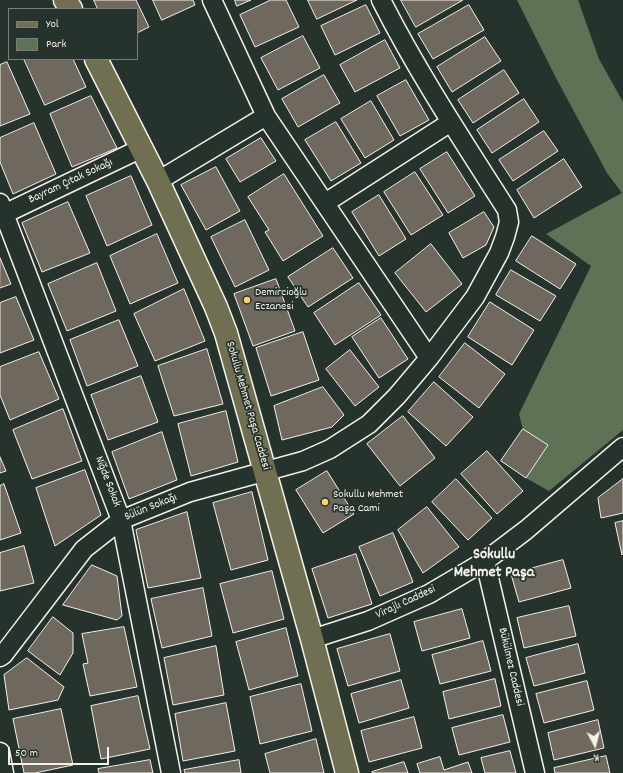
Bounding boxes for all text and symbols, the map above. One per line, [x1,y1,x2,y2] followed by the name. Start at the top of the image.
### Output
[8,8,138,60] legend
[46,16,59,33] text: Yol
[46,36,66,53] text: Park
[27,156,115,208] street label: Bayram Çıtak Sokağı
[255,286,307,314] place label: Demircioğlu Eczanesi
[242,295,252,305] marker: Demircioğlu Eczanesi
[222,340,272,472] street label: Sokullu Mehmet Paşa Caddesi
[91,455,123,509] street label: Niğde Sokak
[333,488,403,516] place label: Sokullu Mehmet Paşa Cami
[123,491,179,525] street label: Sülün Sokağı
[320,497,330,507] marker: Sokullu Mehmet Paşa Cami
[454,546,534,584] district label: Sokullu Mehmet Paşa
[374,583,438,623] street label: Virajlı Caddesi
[494,626,526,708] street label: Bükülmez Caddesi
[575,725,615,765] north arrow
[10,739,111,765] scale bar
[15,745,38,762] text: 50 m
[593,749,600,765] text: K

